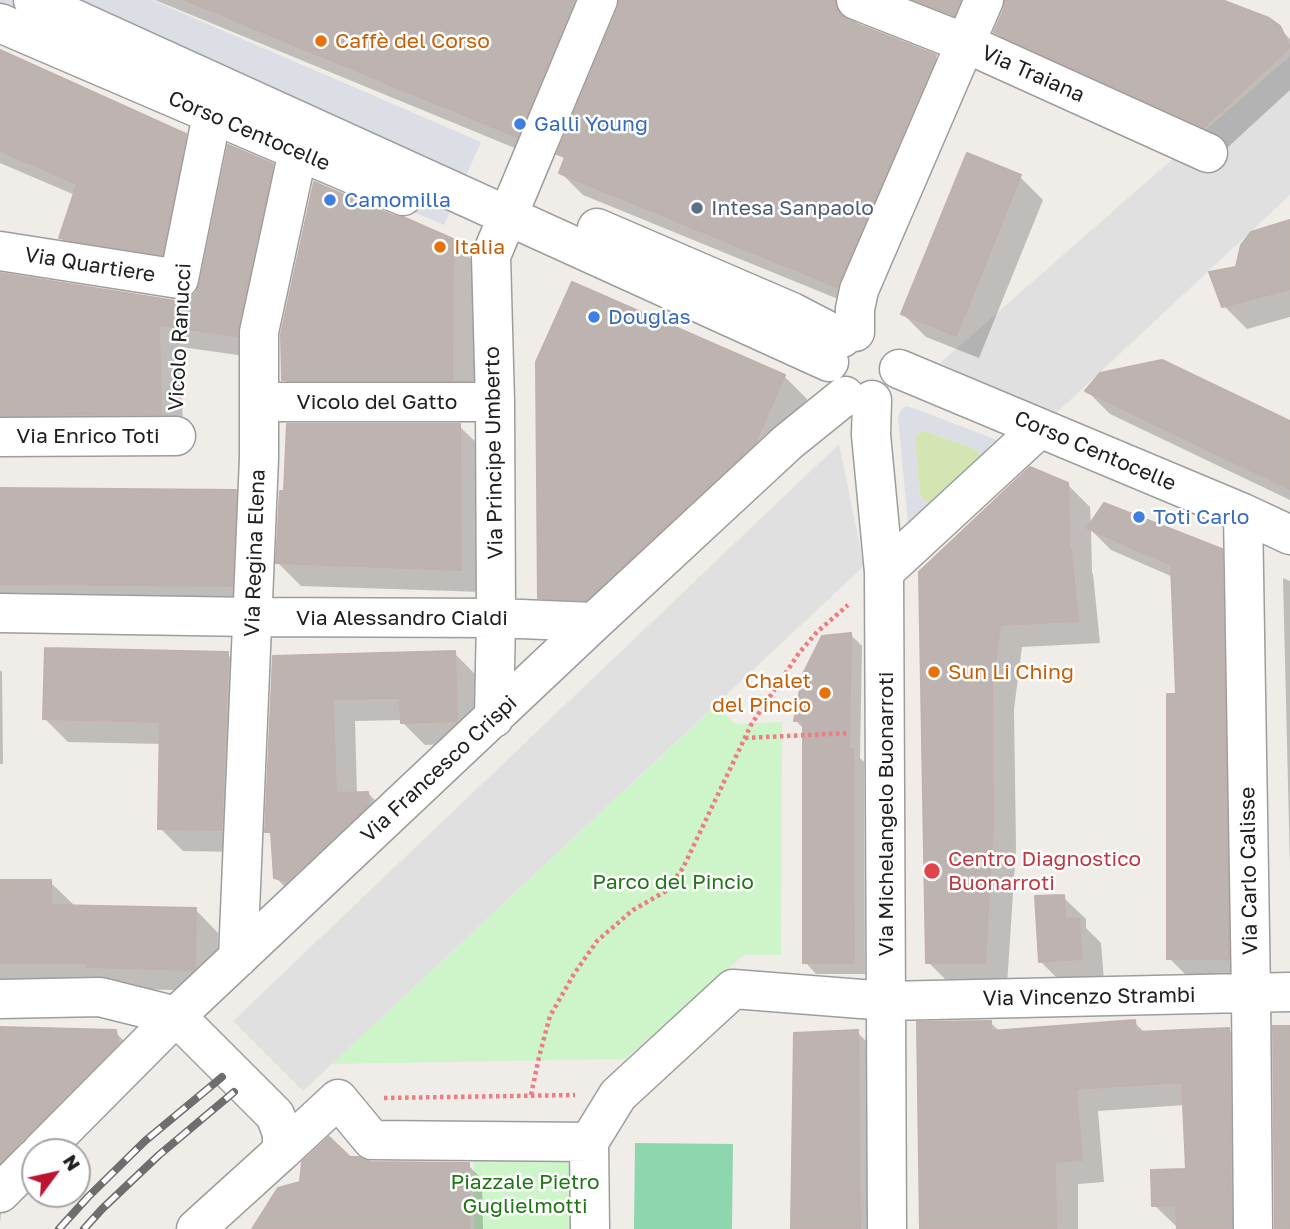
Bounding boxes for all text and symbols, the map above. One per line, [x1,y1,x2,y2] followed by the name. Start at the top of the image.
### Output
[335,28,490,54] place label: Caffè del Corso
[313,33,329,49] marker: Caffè del Corso
[978,40,1088,108] street label: Via Traiana
[164,86,334,176] street label: Corso Centocelle
[534,111,648,137] place label: Galli Young
[512,116,528,132] marker: Galli Young
[344,187,451,213] place label: Camomilla
[322,192,338,208] marker: Camomilla
[711,195,874,221] place label: Intesa Sanpaolo
[689,200,705,216] marker: Intesa Sanpaolo
[454,234,505,260] place label: Italia
[432,239,448,255] marker: Italia
[23,242,157,288] street label: Via Quartiere
[164,262,196,412] street label: Vicolo Ranucci
[608,304,691,330] place label: Douglas
[586,309,602,325] marker: Douglas
[480,346,508,560] street label: Via Principe Umberto
[297,389,457,415] street label: Vicolo del Gatto
[1010,406,1180,496] street label: Corso Centocelle
[16,423,160,449] street label: Via Enrico Toti
[239,469,271,637] street label: Via Regina Elena
[1153,504,1249,530] place label: Toti Carlo
[1131,509,1147,525] marker: Toti Carlo
[296,605,508,631] street label: Via Alessandro Cialdi
[948,659,1074,685] place label: Sun Li Ching
[926,664,942,680] marker: Sun Li Ching
[712,668,811,718] place label: Chalet del Pincio
[873,672,899,956] street label: Via Michelangelo Buonarroti
[817,685,833,701] marker: Chalet del Pincio
[356,690,522,848] street label: Via Francesco Crispi
[1235,787,1263,955] street label: Via Carlo Calisse
[948,846,1141,896] place label: Centro Diagnostico Buonarroti
[922,861,942,881] marker: Centro Diagnostico Buonarroti
[592,869,754,895] park label: Parco del Pincio
[982,983,1196,1011] street label: Via Vincenzo Strambi
[21,1138,91,1208] north arrow
[59,1150,86,1175] text: N
[450,1169,600,1219] park label: Piazzale Pietro Guglielmotti

